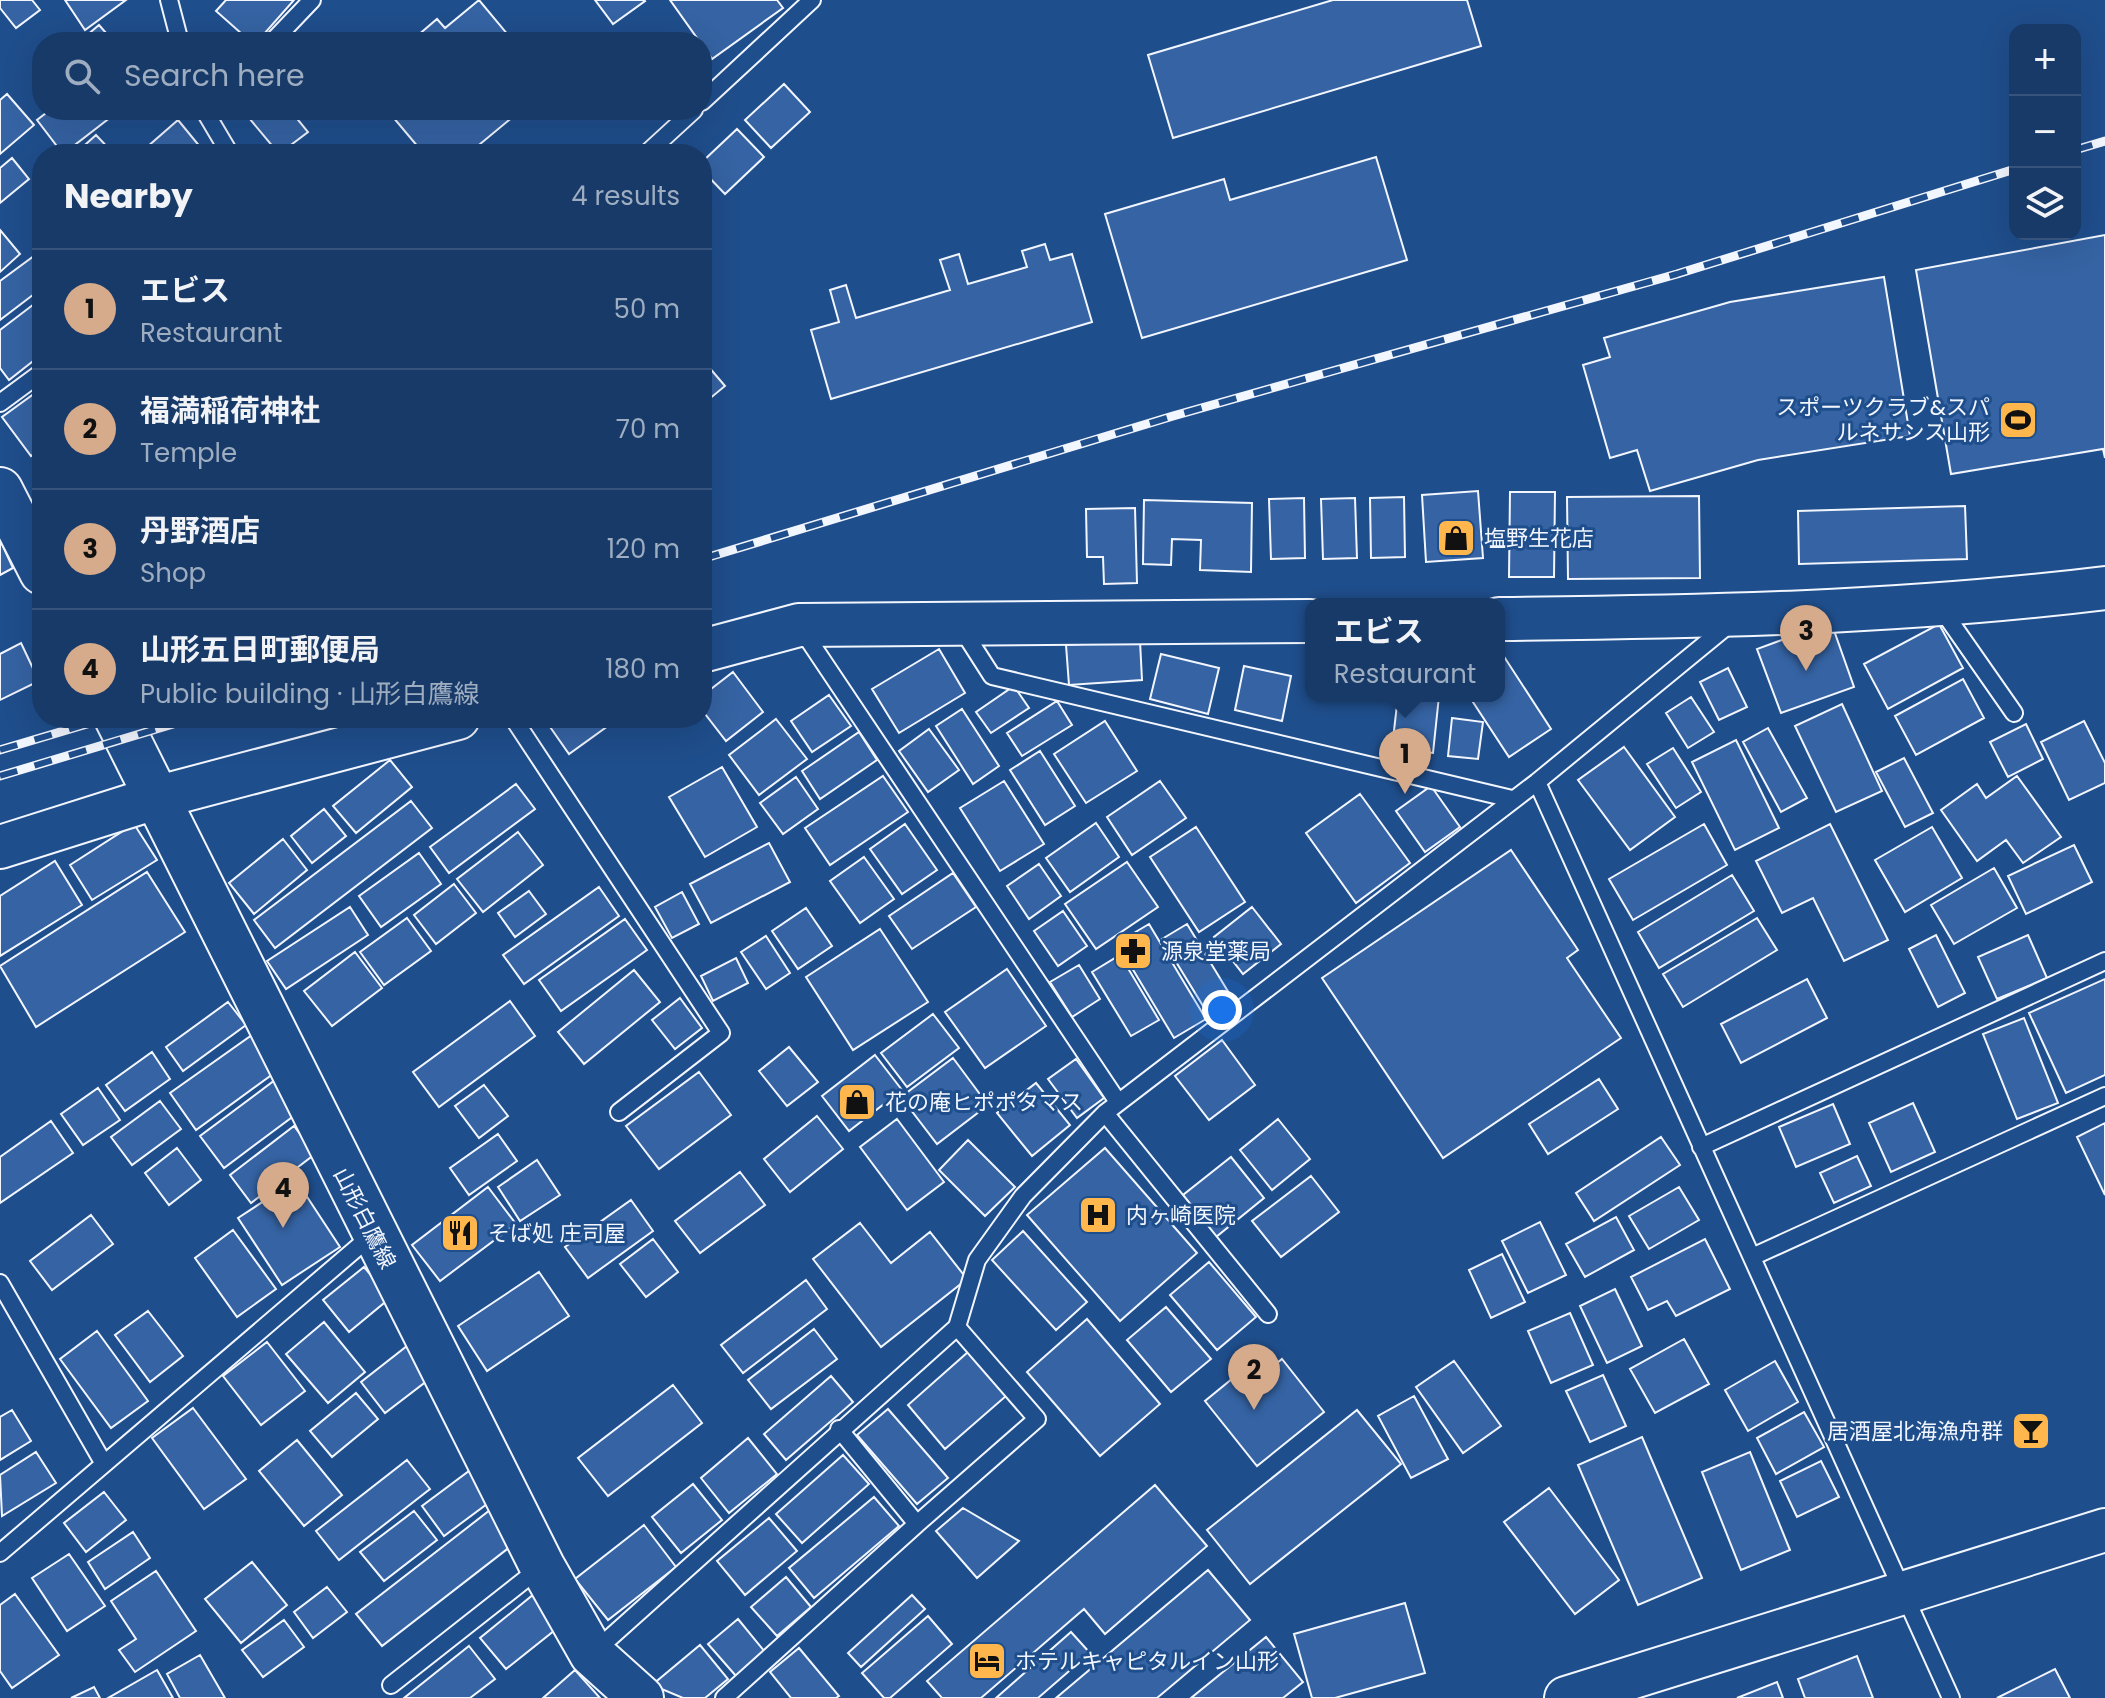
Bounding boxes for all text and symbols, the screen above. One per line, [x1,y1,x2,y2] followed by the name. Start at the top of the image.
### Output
[2009,24,2081,240] map controls
[2009,24,2081,96] button: +
[32,32,712,120] search box
[60,54,104,98] icon: search
[124,54,305,97] text: Search here
[2009,96,2081,168] button: −
[2009,168,2081,240] button: layers
[64,172,193,220] text: Nearby
[571,178,680,214] text: 4 results
[140,269,230,312] text: エビス
[85,291,95,327] text: 1
[614,291,680,327] text: 50 m
[140,315,283,351] text: Restaurant
[140,389,320,432] text: 福満稲荷神社
[1776,392,1990,448] place label: スポーツクラブ&スパ ルネサンス山形
[1997,399,2039,441] sports icon: スポーツクラブ&スパ ルネサンス山形
[83,411,97,447] text: 2
[616,411,680,447] text: 70 m
[140,435,237,471] text: Temple
[140,509,260,552] text: 丹野酒店
[1435,517,1477,559] shop icon: 塩野生花店
[1484,523,1594,554] place label: 塩野生花店
[82,531,98,567] text: 3
[607,531,680,567] text: 120 m
[140,555,206,591] text: Shop
[1305,598,1505,702] popup
[1780,605,1832,671] pin: 3
[1334,610,1424,653] text: エビス
[140,628,380,671] text: 山形五日町郵便局
[81,651,99,687] text: 4
[605,651,680,687] text: 180 m
[1334,656,1476,692] text: Restaurant
[140,676,479,712] text: Public building · 山形白鷹線
[1379,728,1431,794] pin: 1
[1112,930,1154,972] pharmacy icon: 源泉堂薬局
[1161,936,1271,967] place label: 源泉堂薬局
[1202,990,1242,1030] your location
[836,1081,878,1123] shop icon: 花の庵ヒポポタマス
[885,1087,1083,1118] place label: 花の庵ヒポポタマス
[257,1162,309,1228] pin: 4
[326,1162,403,1274] street label: 山形白鷹線
[1077,1194,1119,1236] hospital icon: 内ヶ崎医院
[1126,1200,1236,1231] place label: 内ヶ崎医院
[439,1212,481,1254] restaurant icon: そば処 庄司屋
[488,1218,626,1249] place label: そば処 庄司屋
[1228,1344,1280,1410] pin: 2
[2010,1410,2052,1452] bar icon: 居酒屋北海漁舟群
[1827,1416,2003,1447] place label: 居酒屋北海漁舟群
[966,1640,1008,1682] hotel icon: ホテルキャピタルイン山形
[1015,1646,1279,1677] place label: ホテルキャピタルイン山形

